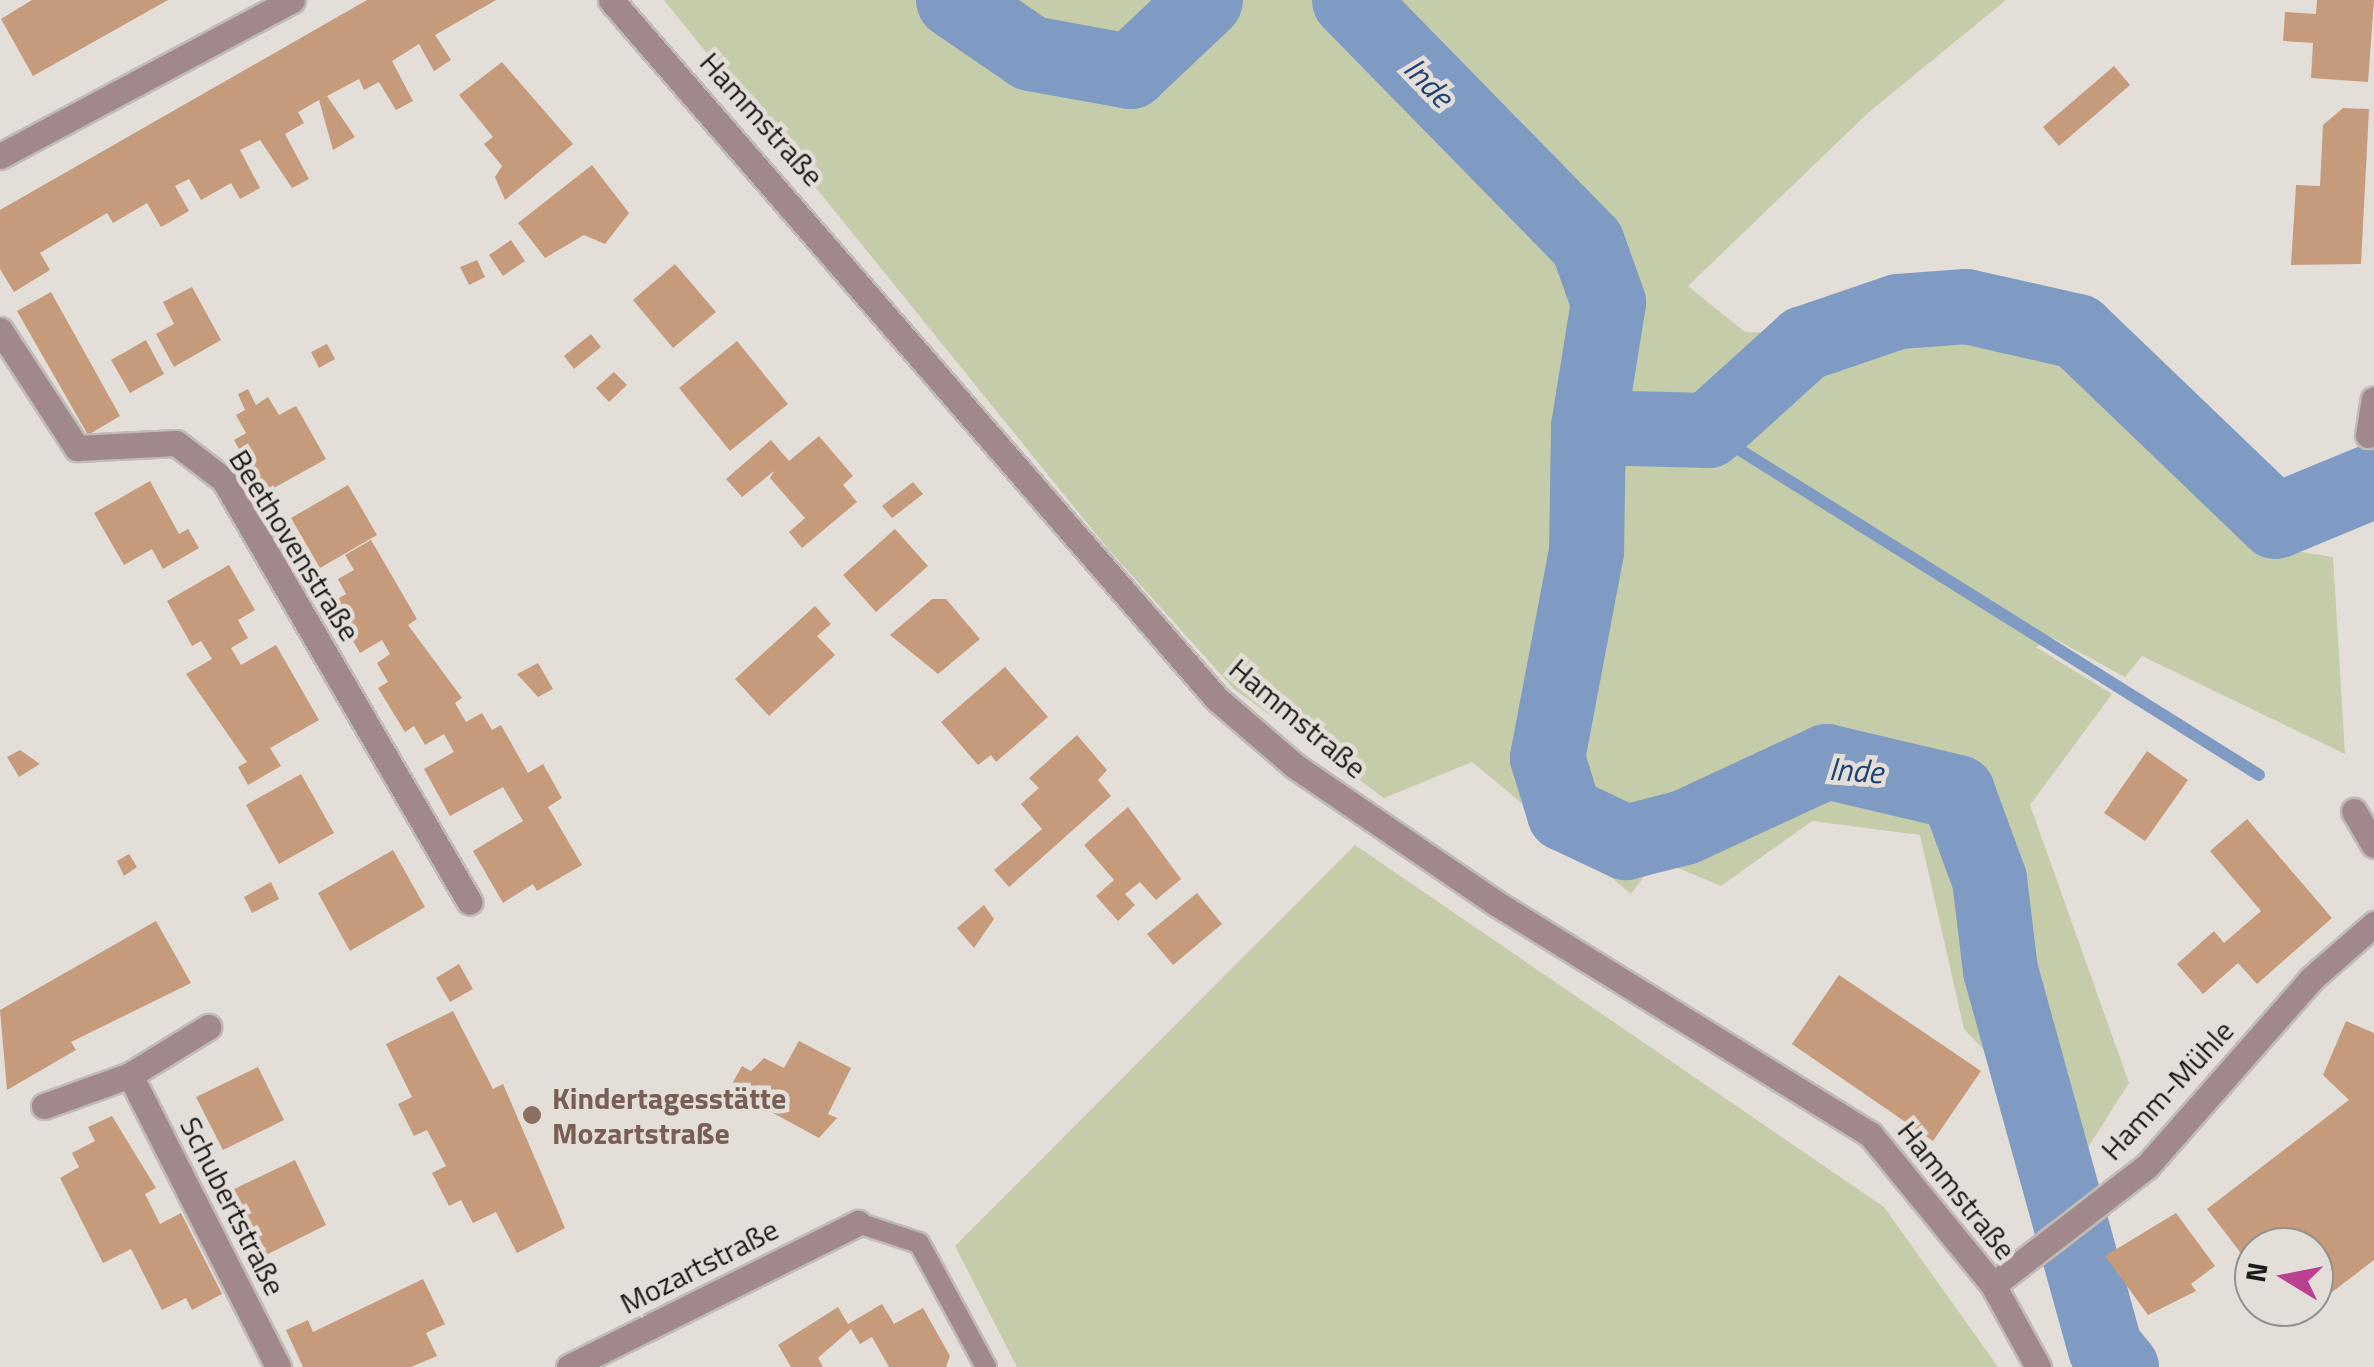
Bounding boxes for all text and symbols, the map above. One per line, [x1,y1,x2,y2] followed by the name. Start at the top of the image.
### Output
[693,45,831,193] street label: Hammstraße
[1396,49,1462,115] water label: Inde
[222,443,368,647] street label: Beethovenstraße
[1222,650,1374,786] street label: Hammstraße
[1828,749,1884,791] water label: Inde
[2093,1013,2241,1167] street label: Hamm-Mühle
[552,1080,786,1150] place label: Kindertagesstätte Mozartstraße
[521,1104,543,1126] marker: Kindertagesstätte Mozartstraße
[173,1111,293,1301] street label: Schubertstraße
[1890,1114,2024,1266] street label: Hammstraße
[614,1211,784,1321] street label: Mozartstraße
[2234,1227,2334,1327] north arrow
[2233,1259,2279,1285] text: N

